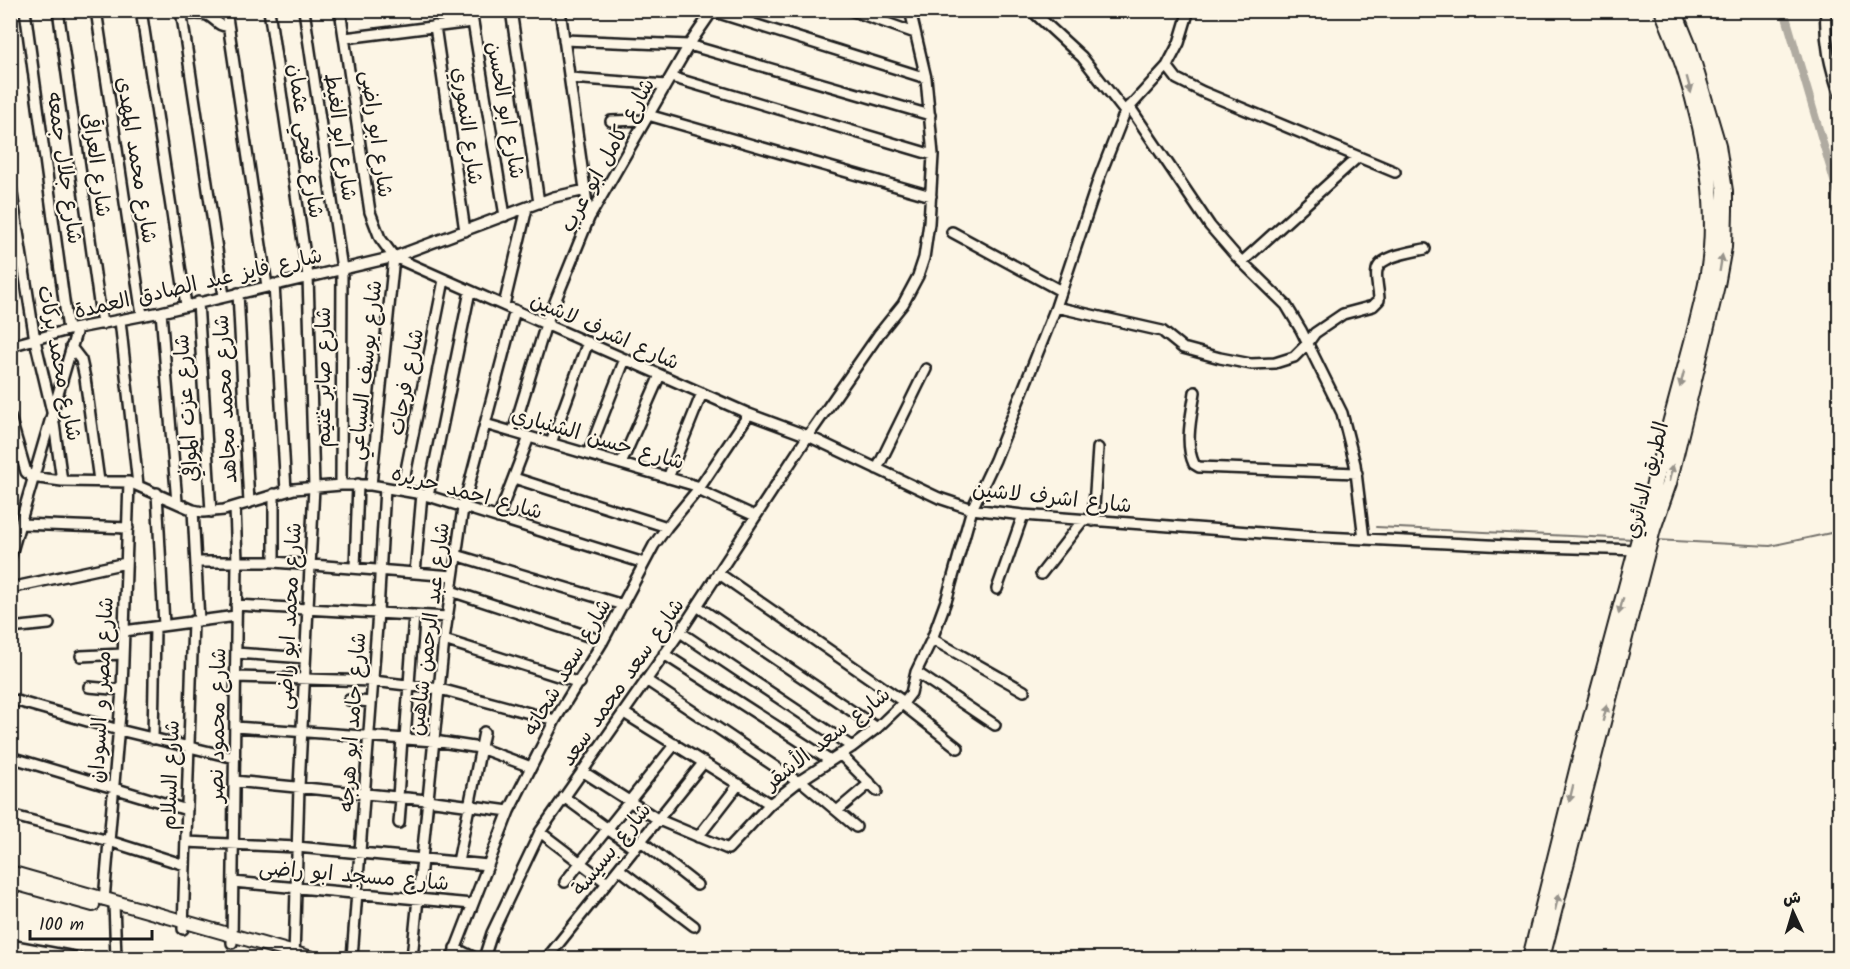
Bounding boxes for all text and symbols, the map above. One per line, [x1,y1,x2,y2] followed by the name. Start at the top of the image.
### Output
[476,39,533,182] street label: شارع ابو الحسن
[276,62,332,221] street label: شارع فتحي عثمان
[442,65,491,187] street label: شارع النموري
[350,68,401,200] street label: شارع ابو راضى
[314,71,365,203] street label: شارع ابو الغيط
[552,72,664,239] street label: شارع كامل ابو عرب
[106,74,165,246] street label: شارع محمد المهدى
[1685,76,1694,94] one-way arrow
[37,90,91,246] street label: شارع جلال جمعه
[72,111,119,219] street label: شارع العراقى
[71,240,326,329] street label: شارع فايز عبد الصادق العمدة
[1717,253,1726,272] one-way arrow
[341,278,393,462] street label: شارع يوسف السباعي
[27,283,90,444] street label: شارع محمد بركات
[525,285,684,380] street label: شارع اشرف لاشين
[308,307,341,447] street label: شارع صابر غنيم
[206,314,247,484] street label: شارع محمد مجاهد
[381,326,434,439] street label: شارع فرحات
[166,333,209,483] street label: شارع عزت الموافي
[1677,371,1686,389] one-way arrow
[507,399,688,480] street label: شارع حسن الشنباري
[1616,418,1679,543] street label: الطريق الدائري
[387,457,546,529] street label: شارع احمد حريره
[1667,464,1677,482] one-way arrow
[970,474,1133,523] street label: شارع اشرف لاشين
[401,521,460,738] street label: شارع عبد الرحمن شاهين
[269,522,312,710] street label: شارع محمد ابو راضى
[553,592,694,774] street label: شارع سعد محمد سعد
[515,593,621,743] street label: شارع سعد شحاته
[81,596,124,784] street label: شارع مصر و السودان
[1616,597,1625,615] one-way arrow
[331,631,376,813] street label: شارع حامد ابو هرجه
[201,647,236,805] street label: شارع محمود نصر
[756,679,898,801] street label: شارع سعد الأشقر
[1601,704,1611,722] one-way arrow
[153,719,190,831] street label: شارع السلام
[1565,785,1575,804] one-way arrow
[564,796,660,904] street label: شارع بسيسة
[258,852,450,901] street label: شارع مسجد ابو راضى
[1763,882,1823,942] north arrow
[1782,885,1802,912] text: ش
[1552,893,1562,911] one-way arrow
[30,903,152,941] scale bar
[39,911,84,940] text: 100 m

